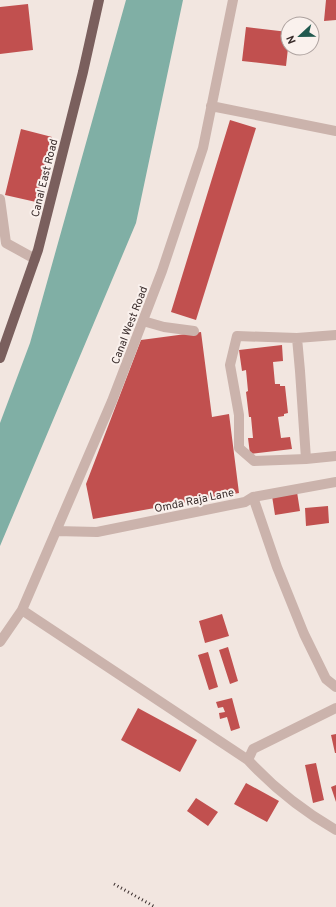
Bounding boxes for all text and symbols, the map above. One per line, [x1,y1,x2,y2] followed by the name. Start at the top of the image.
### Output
[280,16,320,56] north arrow
[284,33,300,46] text: N
[28,138,61,219] street label: Canal East Road
[109,284,151,366] street label: Canal West Road
[153,486,235,516] street label: Omda Raja Lane

